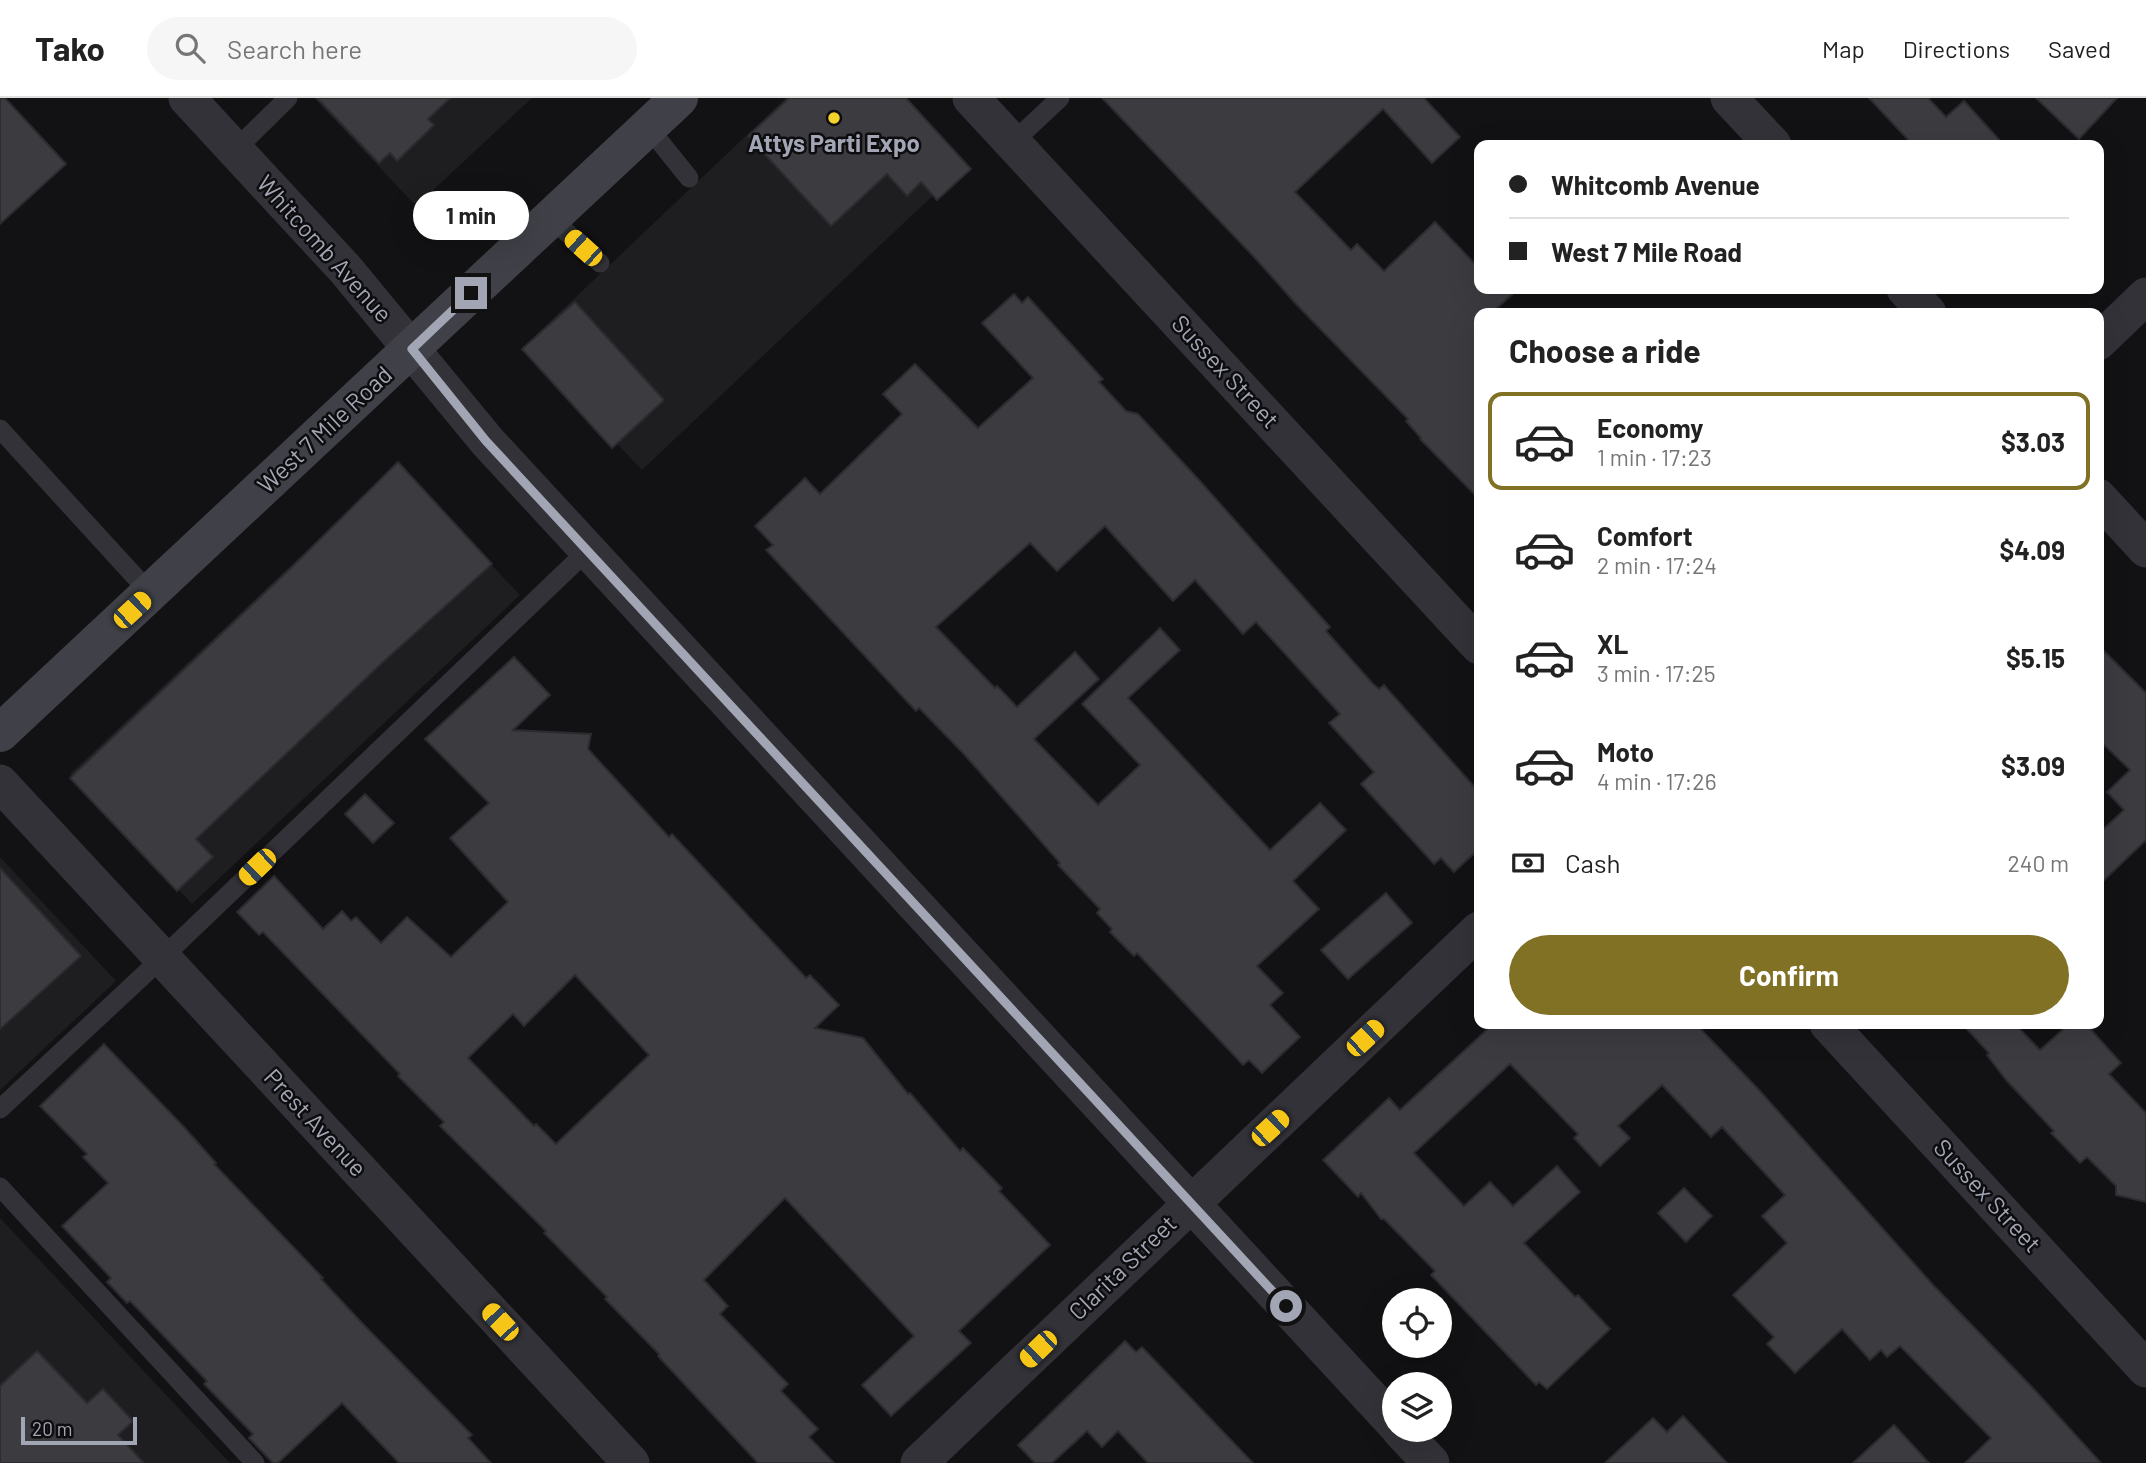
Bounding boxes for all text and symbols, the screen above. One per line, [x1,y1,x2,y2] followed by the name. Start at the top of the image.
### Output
[147,17,637,80] search box
[35,28,105,68] text: Tako
[171,29,209,67] icon: search
[227,33,362,64] text: Search here
[1822,34,1865,63] text: Map
[1903,34,2010,63] text: Directions
[2048,34,2111,63] text: Saved
[826,110,842,126] marker: Attys Parti Expo
[748,128,920,157] place label: Attys Parti Expo
[251,168,399,328] street label: Whitcomb Avenue
[1551,169,1760,200] text: Whitcomb Avenue
[413,192,529,240] callout: 1 min
[446,201,496,229] text: 1 min
[561,226,606,270] car
[1551,236,1742,267] text: West 7 Mile Road
[455,277,487,309] route end
[1166,308,1286,433] street label: Sussex Street
[1509,331,1701,369] text: Choose a ride
[251,359,397,499] street label: West 7 Mile Road
[1513,410,1576,473] icon: car
[1597,412,1703,443] text: Economy
[2001,426,2065,457] text: $3.03
[1597,443,1712,471] text: 1 min · 17:23
[1513,518,1576,581] icon: car
[1597,520,1693,551] text: Comfort
[1999,534,2065,565] text: $4.09
[1597,551,1717,579] text: 2 min · 17:24
[110,588,155,632] car
[1513,626,1576,689] icon: car
[1597,628,1628,659] text: XL
[2006,642,2065,673] text: $5.15
[1597,659,1716,687] text: 3 min · 17:25
[1513,734,1576,797] icon: car
[1597,736,1654,767] text: Moto
[2001,750,2065,781] text: $3.09
[1597,767,1717,795] text: 4 min · 17:26
[1509,844,1547,882] icon: cash
[235,845,280,889] car
[1565,847,1620,878] text: Cash
[2007,849,2069,877] text: 240 m
[1509,935,2069,1015] button: Confirm
[1343,1016,1388,1060] car
[259,1062,373,1182] street label: Prest Avenue
[1248,1106,1293,1150] car
[1928,1132,2048,1257] street label: Sussex Street
[1062,1208,1182,1325] street label: Clarita Street
[1382,1288,1452,1442] map controls
[1382,1288,1452,1358] button: locate
[1270,1290,1302,1322] route start
[478,1299,523,1345] car
[1016,1327,1061,1371] car
[1382,1372,1452,1442] button: layers
[21,1414,136,1446] scale bar
[32,1417,72,1440] text: 20 m

